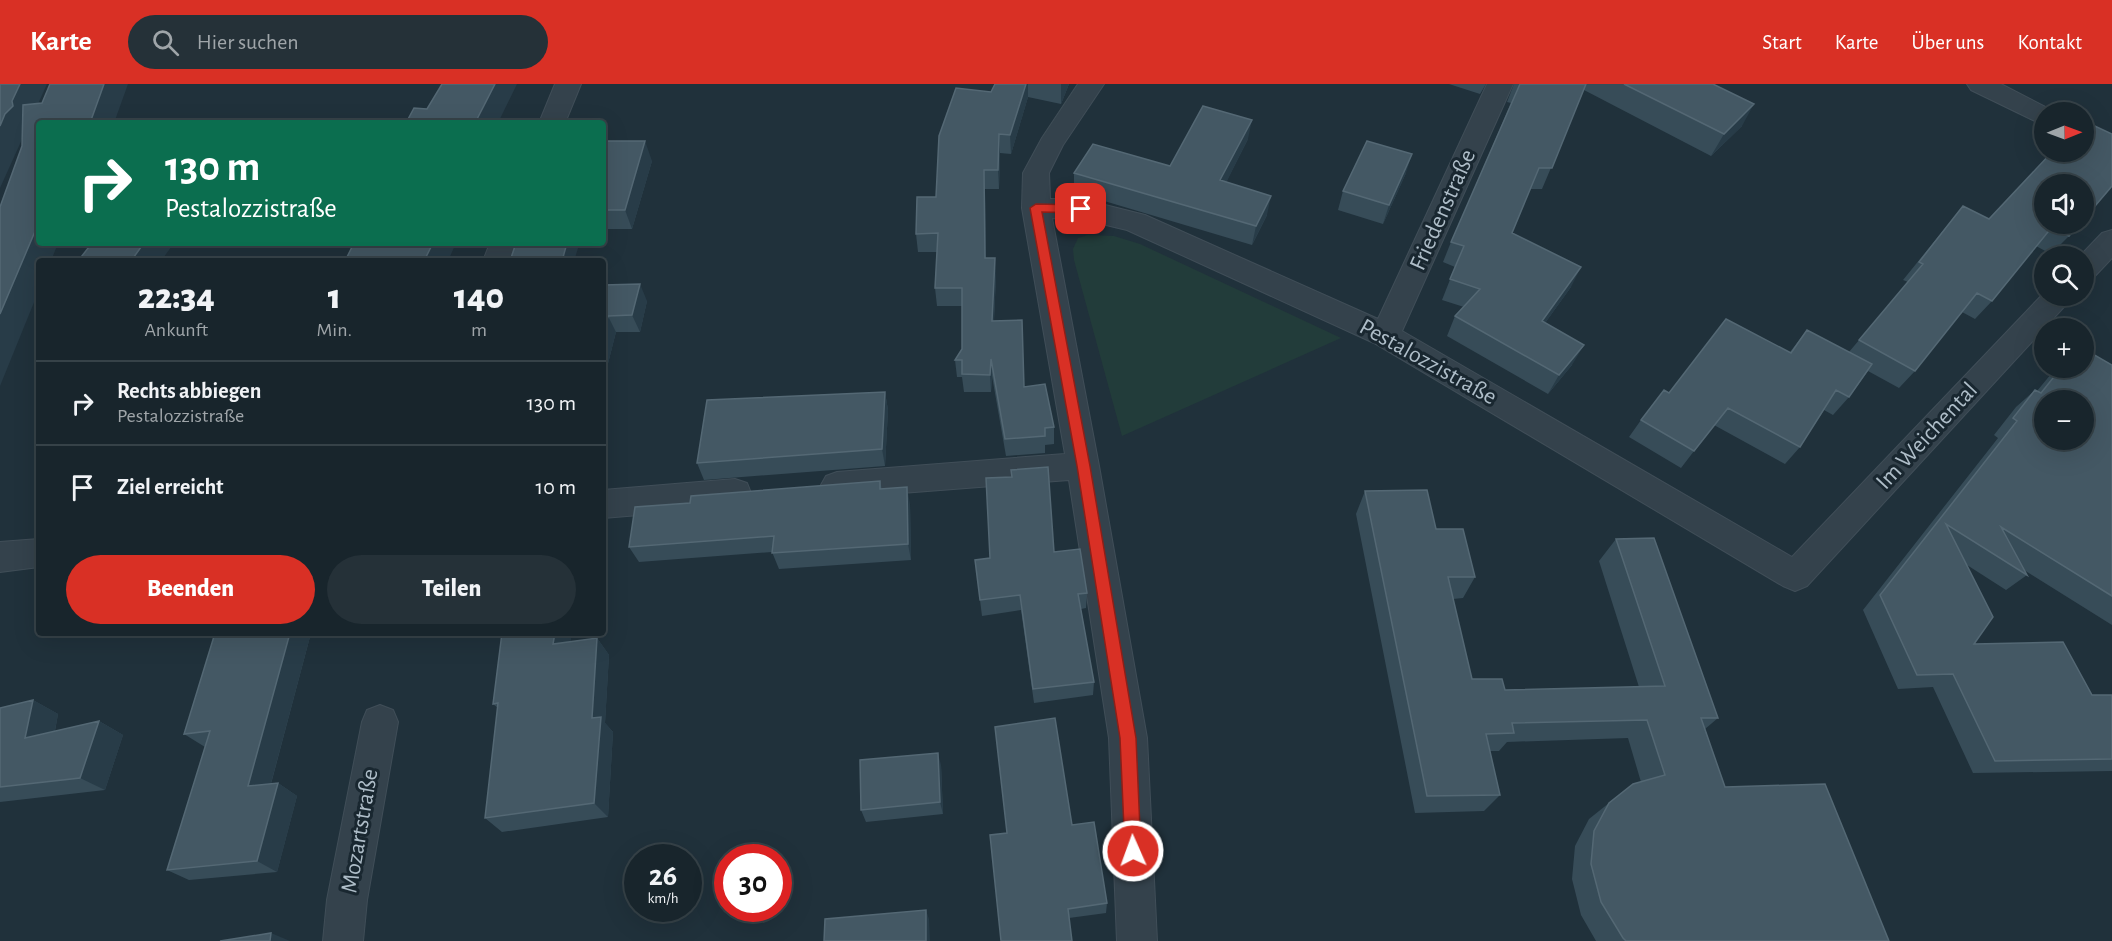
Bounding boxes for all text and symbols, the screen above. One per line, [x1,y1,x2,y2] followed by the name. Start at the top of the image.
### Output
[128,15,548,69] search box
[149,26,182,59] icon: search
[30,28,92,56] text: Karte
[197,31,299,53] text: Hier suchen
[1762,32,1802,53] text: Start
[1835,32,1878,53] text: Karte
[1911,32,1984,53] text: Über uns
[2017,32,2082,53] text: Kontakt
[2034,102,2094,162] north arrow
[2034,102,2094,450] map controls
[66,144,144,222] icon: right
[165,146,260,188] text: 130 m
[1406,146,1480,274] street label: Friedenstraße
[2034,174,2094,234] button: sound
[1055,183,1106,234] pin
[1064,192,1097,225] icon: arrive
[165,195,337,222] text: Pestalozzistraße
[2034,246,2094,306] button: search
[138,279,215,315] text: 22:34
[328,279,341,315] text: 1
[454,279,504,315] text: 140
[1355,315,1501,409] street label: Pestalozzistraße
[2034,318,2094,378] button: +
[145,320,208,340] text: Ankunft
[317,320,352,340] text: Min.
[471,320,487,340] text: m
[1872,378,1982,494] street label: Im Weichental
[117,380,261,402] text: Rechts abbiegen
[66,387,99,420] icon: right
[2034,390,2094,450] button: −
[527,392,576,414] text: 130 m
[117,406,244,426] text: Pestalozzistraße
[66,471,99,504] icon: arrive
[117,476,224,498] text: Ziel erreicht
[536,476,576,498] text: 10 m
[66,555,315,624] button: Beenden
[327,555,576,624] button: Teilen
[337,767,383,895] street label: Mozartstraße
[1101,819,1165,883] position arrow
[714,844,792,922] speed limit sign: 30
[649,861,677,891] text: 26
[648,891,678,906] text: km/h

